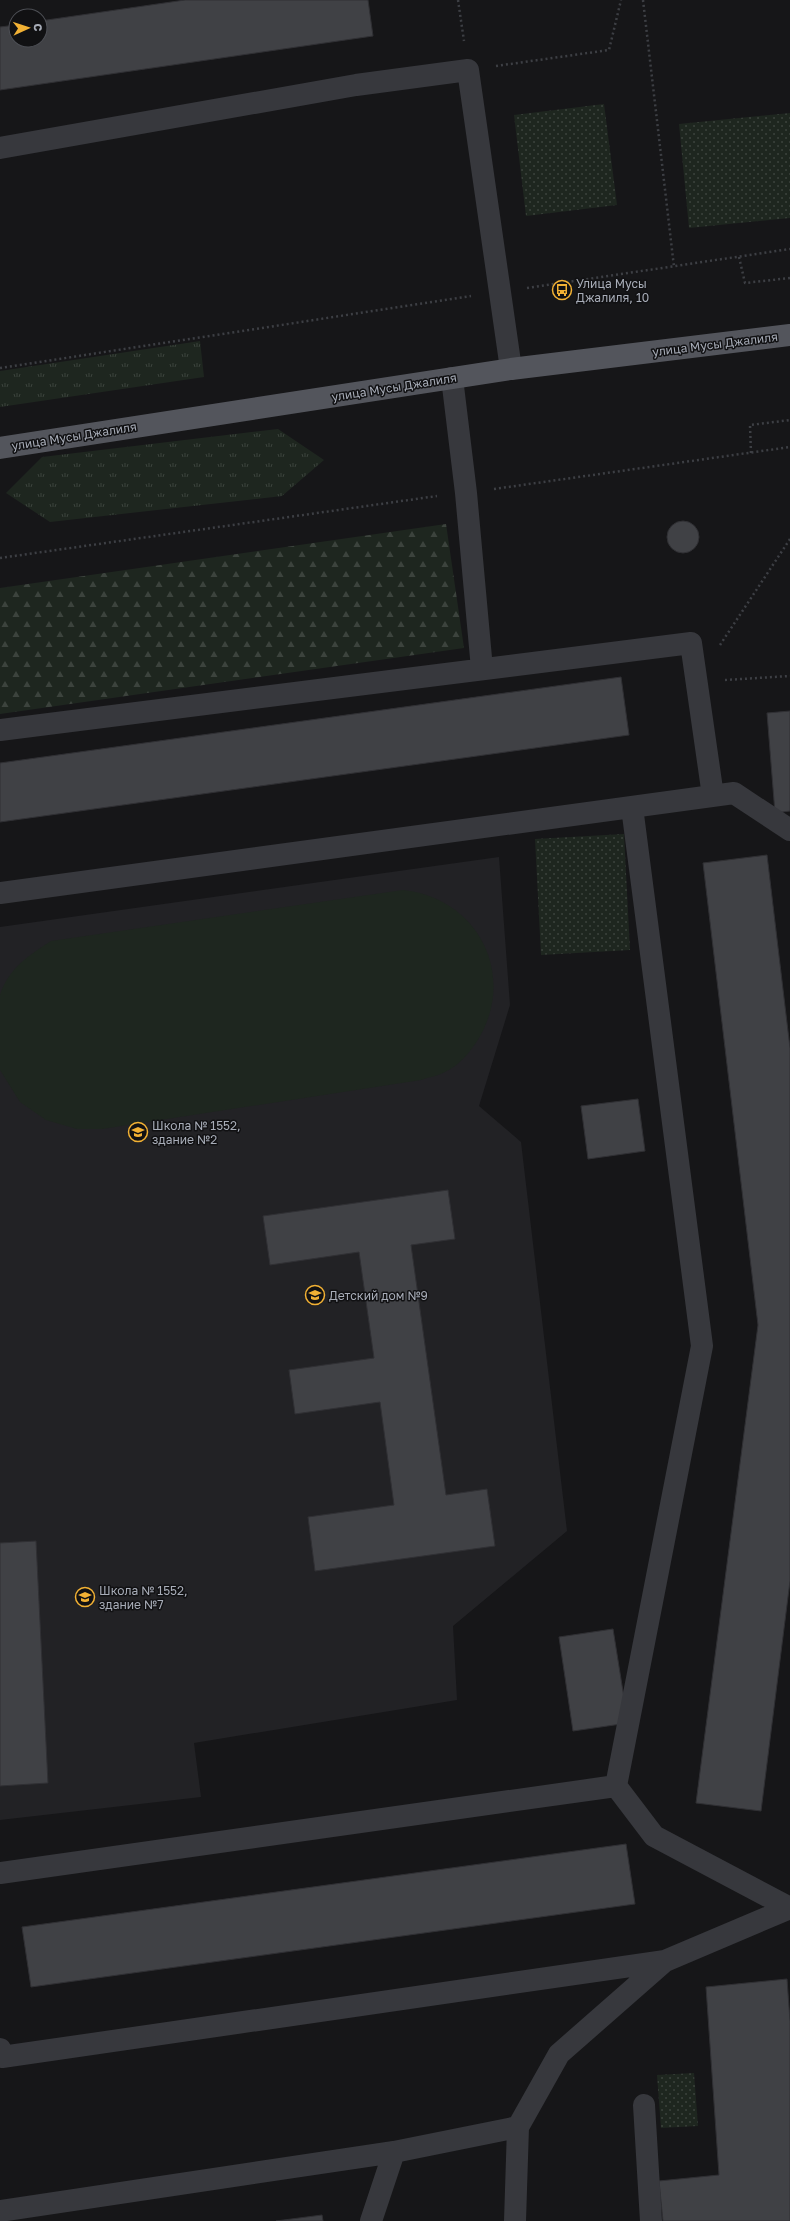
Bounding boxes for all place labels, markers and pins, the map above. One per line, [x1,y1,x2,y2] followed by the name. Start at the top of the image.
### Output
[576,276,649,305] place label: Улица Мусы Джалиля, 10
[551,279,573,301] bus stop icon: Улица Мусы Джалиля, 10
[152,1118,241,1147] place label: Школа № 1552, здание №2
[127,1121,149,1143] school or university icon: Школа № 1552, здание №2
[304,1284,326,1306] school or university icon: Детский дом №9
[329,1288,428,1303] place label: Детский дом №9
[99,1583,188,1612] place label: Школа № 1552, здание №7
[74,1586,96,1608] school or university icon: Школа № 1552, здание №7

